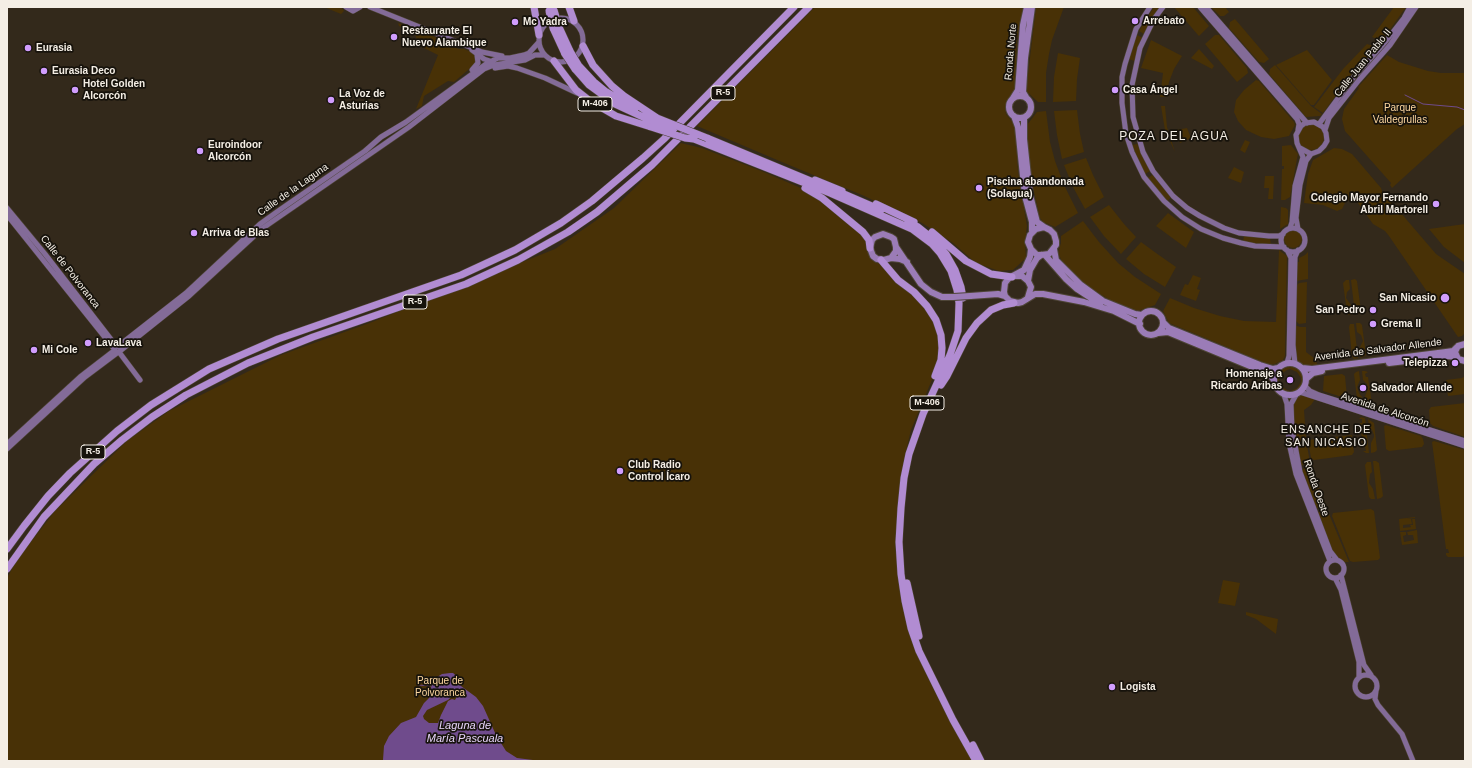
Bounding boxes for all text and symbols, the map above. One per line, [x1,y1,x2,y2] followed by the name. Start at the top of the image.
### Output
[1143,15,1185,27] place label: Arrebato
[523,16,567,28] place label: Mc Yadra
[1130,16,1140,26] marker: Arrebato
[510,17,520,27] marker: Mc Yadra
[1003,23,1019,81] street label: Ronda Norte
[402,25,486,48] place label: Restaurante El Nuevo Alambique
[1332,27,1394,99] street label: Calle Juan Pablo II
[389,32,399,42] marker: Restaurante El Nuevo Alambique
[36,42,72,54] place label: Eurasia
[23,43,33,53] marker: Eurasia
[52,65,115,77] place label: Eurasia Deco
[39,66,49,76] marker: Eurasia Deco
[83,78,145,102] place label: Hotel Golden Alcorcón
[1123,84,1177,96] place label: Casa Ángel
[70,85,80,95] marker: Hotel Golden Alcorcón
[1110,85,1120,95] marker: Casa Ángel
[711,86,735,100] road number: R-5
[339,88,385,112] place label: La Voz de Asturias
[326,95,336,105] marker: La Voz de Asturias
[578,97,612,111] road number: M-406
[1373,102,1427,126] park label: Parque Valdegrullas
[1119,130,1229,144] district label: POZA DEL AGUA
[208,139,262,162] place label: Euroindoor Alcorcón
[195,146,205,156] marker: Euroindoor Alcorcón
[255,161,331,219] street label: Calle de la Laguna
[987,176,1084,200] place label: Piscina abandonada (Solagua)
[974,183,984,193] marker: Piscina abandonada (Solagua)
[1311,192,1428,216] place label: Colegio Mayor Fernando Abril Martorell
[1431,199,1441,209] marker: Colegio Mayor Fernando Abril Martorell
[202,227,269,239] place label: Arriva de Blas
[189,228,199,238] marker: Arriva de Blas
[38,233,102,311] street label: Calle de Polvoranca
[1379,292,1436,304] place label: San Nicasio
[1439,292,1451,304] marker: San Nicasio
[403,295,427,309] road number: R-5
[1316,304,1365,316] place label: San Pedro
[1368,305,1378,315] marker: San Pedro
[1381,318,1421,330] place label: Grema II
[1368,319,1378,329] marker: Grema II
[1314,336,1442,364] street label: Avenida de Salvador Allende
[96,337,142,349] place label: LavaLava
[83,338,93,348] marker: LavaLava
[42,344,78,356] place label: Mi Cole
[29,345,39,355] marker: Mi Cole
[1403,357,1447,369] place label: Telepizza
[1450,358,1460,368] marker: Telepizza
[1211,368,1282,392] place label: Homenaje a Ricardo Aribas
[1285,375,1295,385] marker: Homenaje a Ricardo Aribas
[1371,382,1452,394] place label: Salvador Allende
[1358,383,1368,393] marker: Salvador Allende
[1340,390,1430,430] street label: Avenida de Alcorcón
[910,396,944,410] road number: M-406
[1281,423,1371,449] district label: ENSANCHE DE SAN NICASIO
[81,445,105,459] road number: R-5
[1301,458,1331,518] street label: Ronda Oeste
[628,459,690,482] place label: Club Radio Control Ícaro
[615,466,625,476] marker: Club Radio Control Ícaro
[415,675,465,698] park label: Parque de Polvoranca
[1120,681,1156,693] place label: Logista
[1107,682,1117,692] marker: Logista
[427,719,503,745] water label: Laguna de María Pascuala

